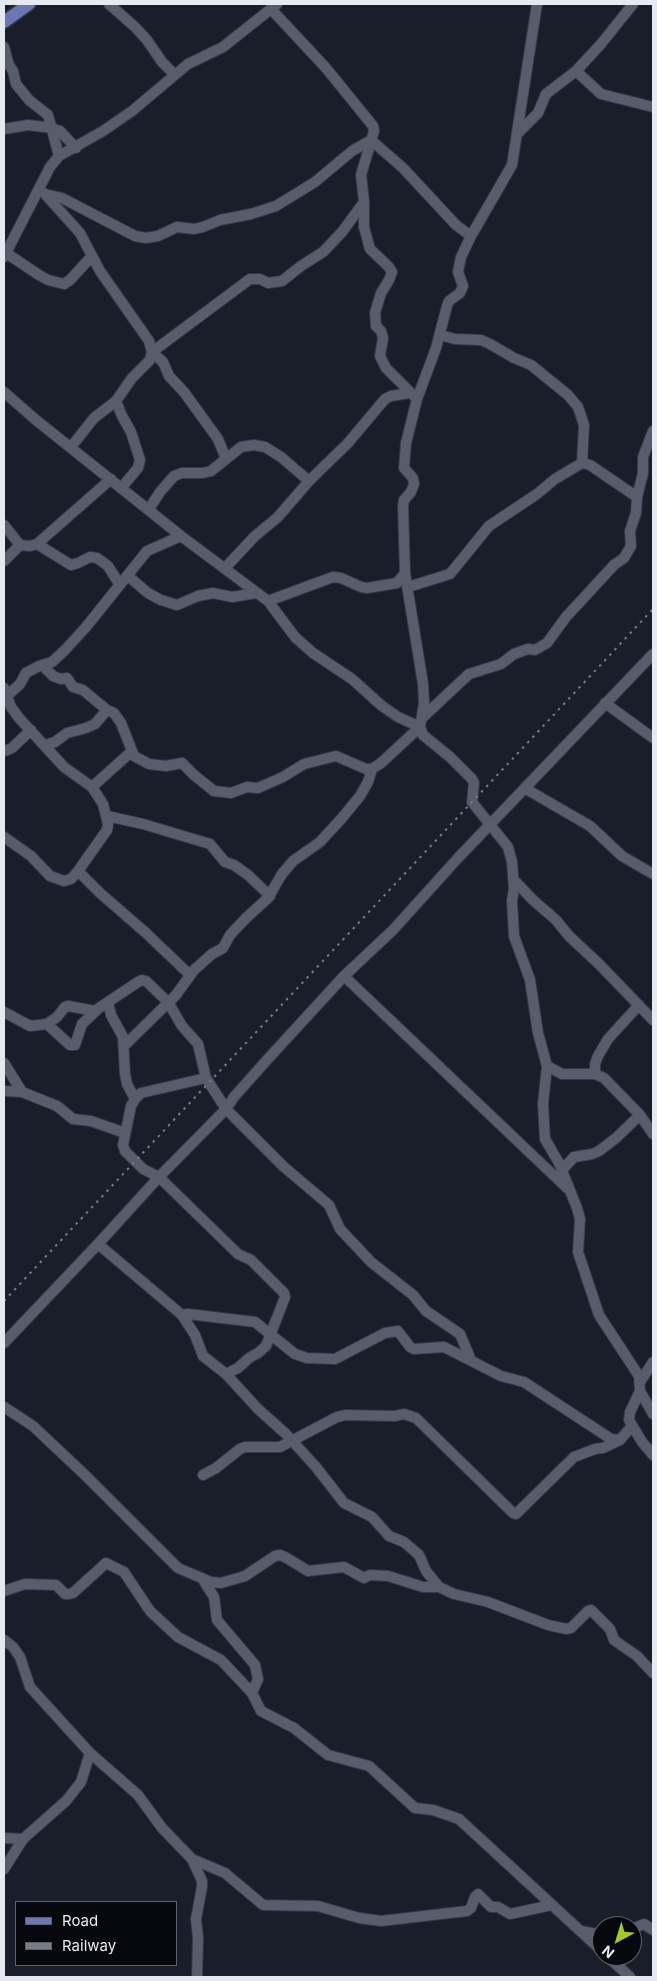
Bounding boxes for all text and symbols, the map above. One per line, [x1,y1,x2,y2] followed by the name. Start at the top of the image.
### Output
[15,1901,178,1966] legend
[62,1911,98,1930] text: Road
[592,1916,642,1966] north arrow
[62,1936,116,1955] text: Railway
[598,1942,617,1962] text: N

